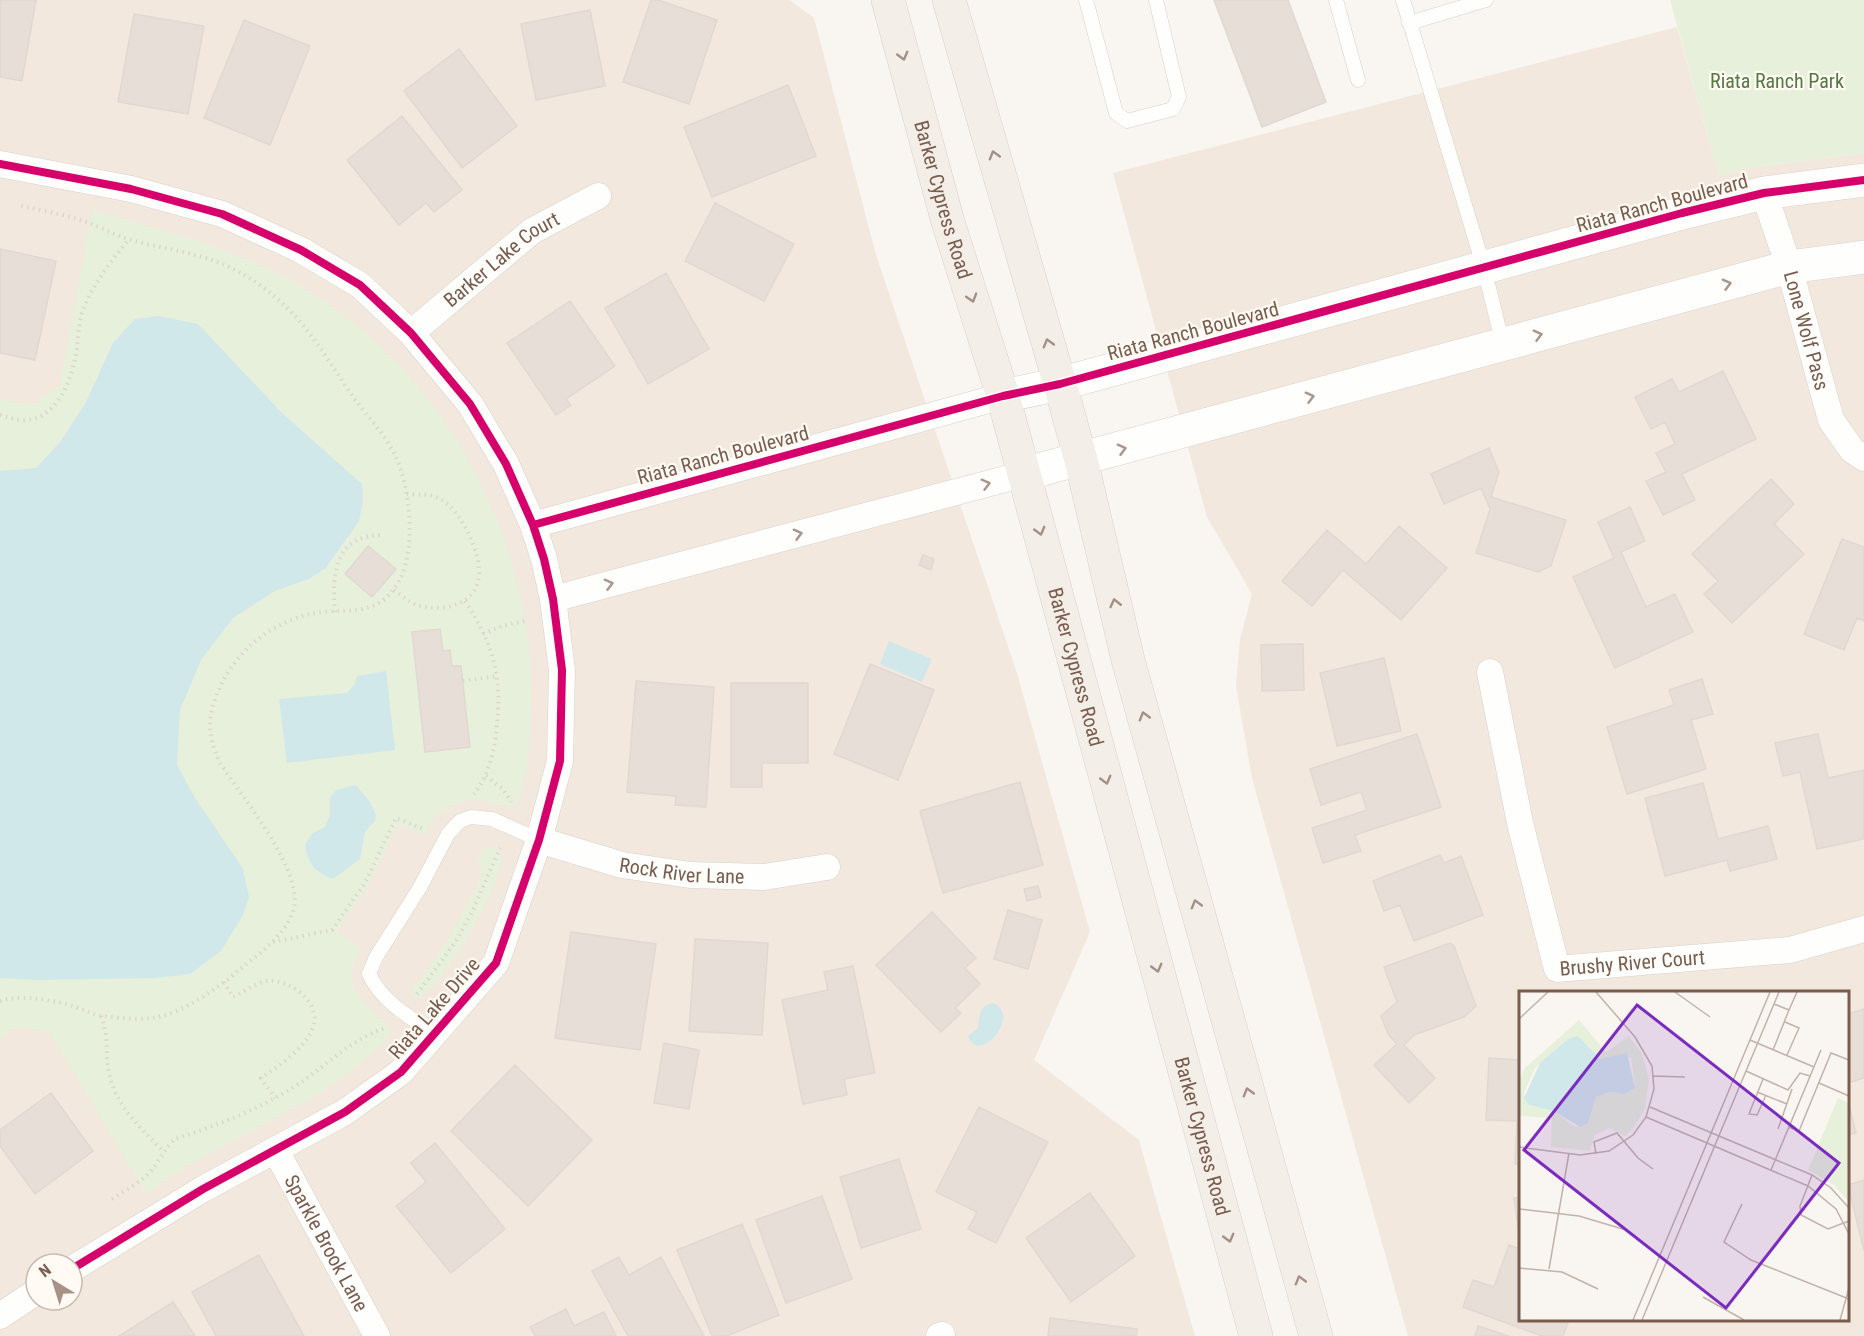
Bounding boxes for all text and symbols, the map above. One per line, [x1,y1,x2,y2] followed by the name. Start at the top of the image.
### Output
[896,51,908,61] one-way arrow
[1710,69,1844,93] park label: Riata Ranch Park
[909,118,977,282] street label: Barker Cypress Road
[989,150,1001,161] one-way arrow
[1574,169,1750,237] street label: Riata Ranch Boulevard
[439,207,564,312] street label: Barker Lake Court
[1779,268,1834,393] street label: Lone Wolf Pass
[1721,278,1731,291] one-way arrow
[965,292,977,303] one-way arrow
[1105,297,1281,365] street label: Riata Ranch Boulevard
[1533,330,1543,342] one-way arrow
[1043,338,1055,349] one-way arrow
[1305,392,1315,405] one-way arrow
[635,421,811,489] street label: Riata Ranch Boulevard
[1117,443,1127,456] one-way arrow
[980,479,991,491] one-way arrow
[1032,525,1045,535] one-way arrow
[792,529,803,541] one-way arrow
[604,579,614,591] one-way arrow
[1043,585,1109,749] street label: Barker Cypress Road
[1109,598,1122,608] one-way arrow
[1138,711,1151,721] one-way arrow
[1099,775,1112,785] one-way arrow
[618,853,745,888] street label: Rock River Lane
[1191,899,1203,910] one-way arrow
[1559,945,1706,981] street label: Brushy River Court
[383,952,485,1064] street label: Riata Lake Drive
[1150,962,1162,973] one-way arrow
[1519,991,1849,1321] inset map
[1169,1054,1235,1218] street label: Barker Cypress Road
[1243,1087,1255,1098] one-way arrow
[279,1171,373,1316] street label: Sparkle Brook Lane
[1222,1232,1235,1242] one-way arrow
[24,1252,84,1312] north arrow
[35,1260,55,1281] text: N
[1295,1275,1307,1286] one-way arrow

